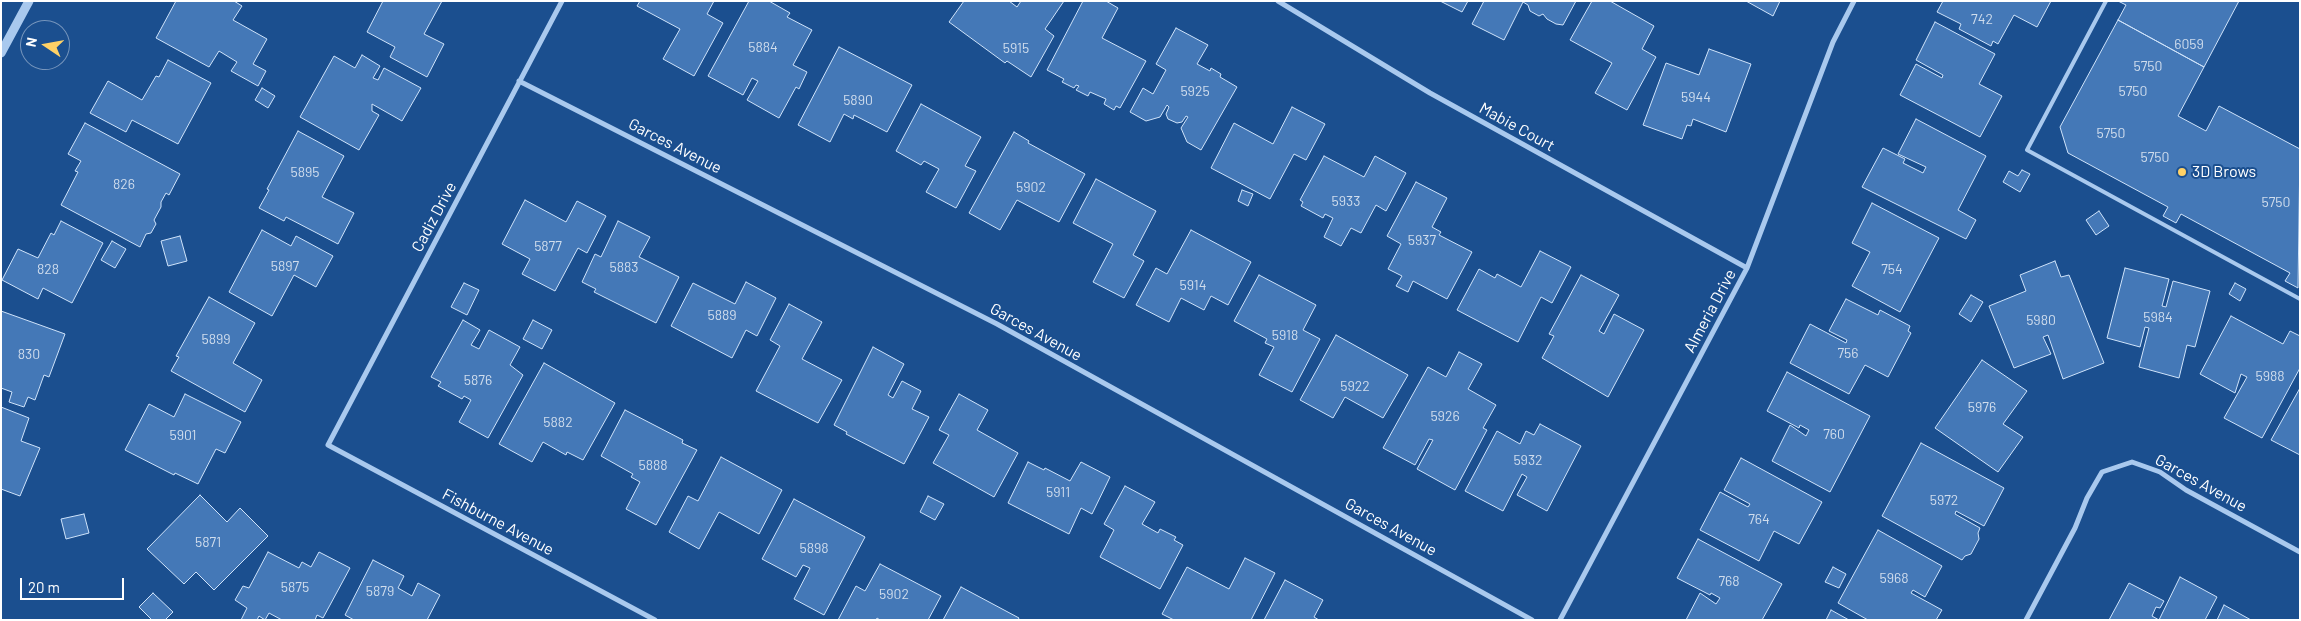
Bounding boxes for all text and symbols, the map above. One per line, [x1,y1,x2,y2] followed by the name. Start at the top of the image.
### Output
[1971,11,1993,27] house number: 742
[20,20,70,70] north arrow
[22,36,40,48] text: N
[2174,36,2204,52] house number: 6059
[748,39,778,55] house number: 5884
[1003,40,1029,56] house number: 5915
[2134,58,2162,74] house number: 5750
[1180,83,1210,99] house number: 5925
[2119,83,2147,99] house number: 5750
[1681,89,1711,105] house number: 5944
[843,92,873,108] house number: 5890
[1476,98,1558,156] street label: Mabie Court
[625,114,725,178] street label: Garces Avenue
[2097,125,2125,141] house number: 5750
[2141,149,2169,165] house number: 5750
[2192,162,2256,182] place label: 3D Brows
[291,164,319,180] house number: 5895
[2176,166,2188,178] marker: 3D Brows
[113,176,135,192] house number: 826
[408,179,460,255] street label: Cadiz Drive
[1016,179,1046,195] house number: 5902
[1332,193,1360,209] house number: 5933
[2262,194,2290,210] house number: 5750
[1408,232,1436,248] house number: 5937
[534,238,562,254] house number: 5877
[271,258,299,274] house number: 5897
[610,259,638,275] house number: 5883
[37,261,59,277] house number: 828
[1881,261,1903,277] house number: 754
[1680,266,1740,356] street label: Almeria Drive
[1180,277,1206,293] house number: 5914
[987,299,1085,365] street label: Garces Avenue
[707,307,737,323] house number: 5889
[2143,309,2173,325] house number: 5984
[2026,312,2056,328] house number: 5980
[1272,327,1298,343] house number: 5918
[201,331,231,347] house number: 5899
[1837,345,1859,361] house number: 756
[18,346,40,362] house number: 830
[2255,368,2285,384] house number: 5988
[464,372,492,388] house number: 5876
[1340,378,1370,394] house number: 5922
[1968,399,1996,415] house number: 5976
[1430,408,1460,424] house number: 5926
[543,414,573,430] house number: 5882
[1823,426,1845,442] house number: 760
[170,427,196,443] house number: 5901
[2152,450,2250,516] street label: Garces Avenue
[1513,452,1543,468] house number: 5932
[638,457,668,473] house number: 5888
[439,484,557,560] street label: Fishburne Avenue
[1046,484,1070,500] house number: 5911
[1930,492,1958,508] house number: 5972
[1342,494,1440,560] street label: Garces Avenue
[1748,511,1770,527] house number: 764
[195,534,221,550] house number: 5871
[799,540,829,556] house number: 5898
[22,568,126,600] scale bar
[1880,570,1908,586] house number: 5968
[1718,573,1740,589] house number: 768
[28,578,60,596] text: 20 m
[281,579,309,595] house number: 5875
[366,583,394,599] house number: 5879
[879,586,909,602] house number: 5902

